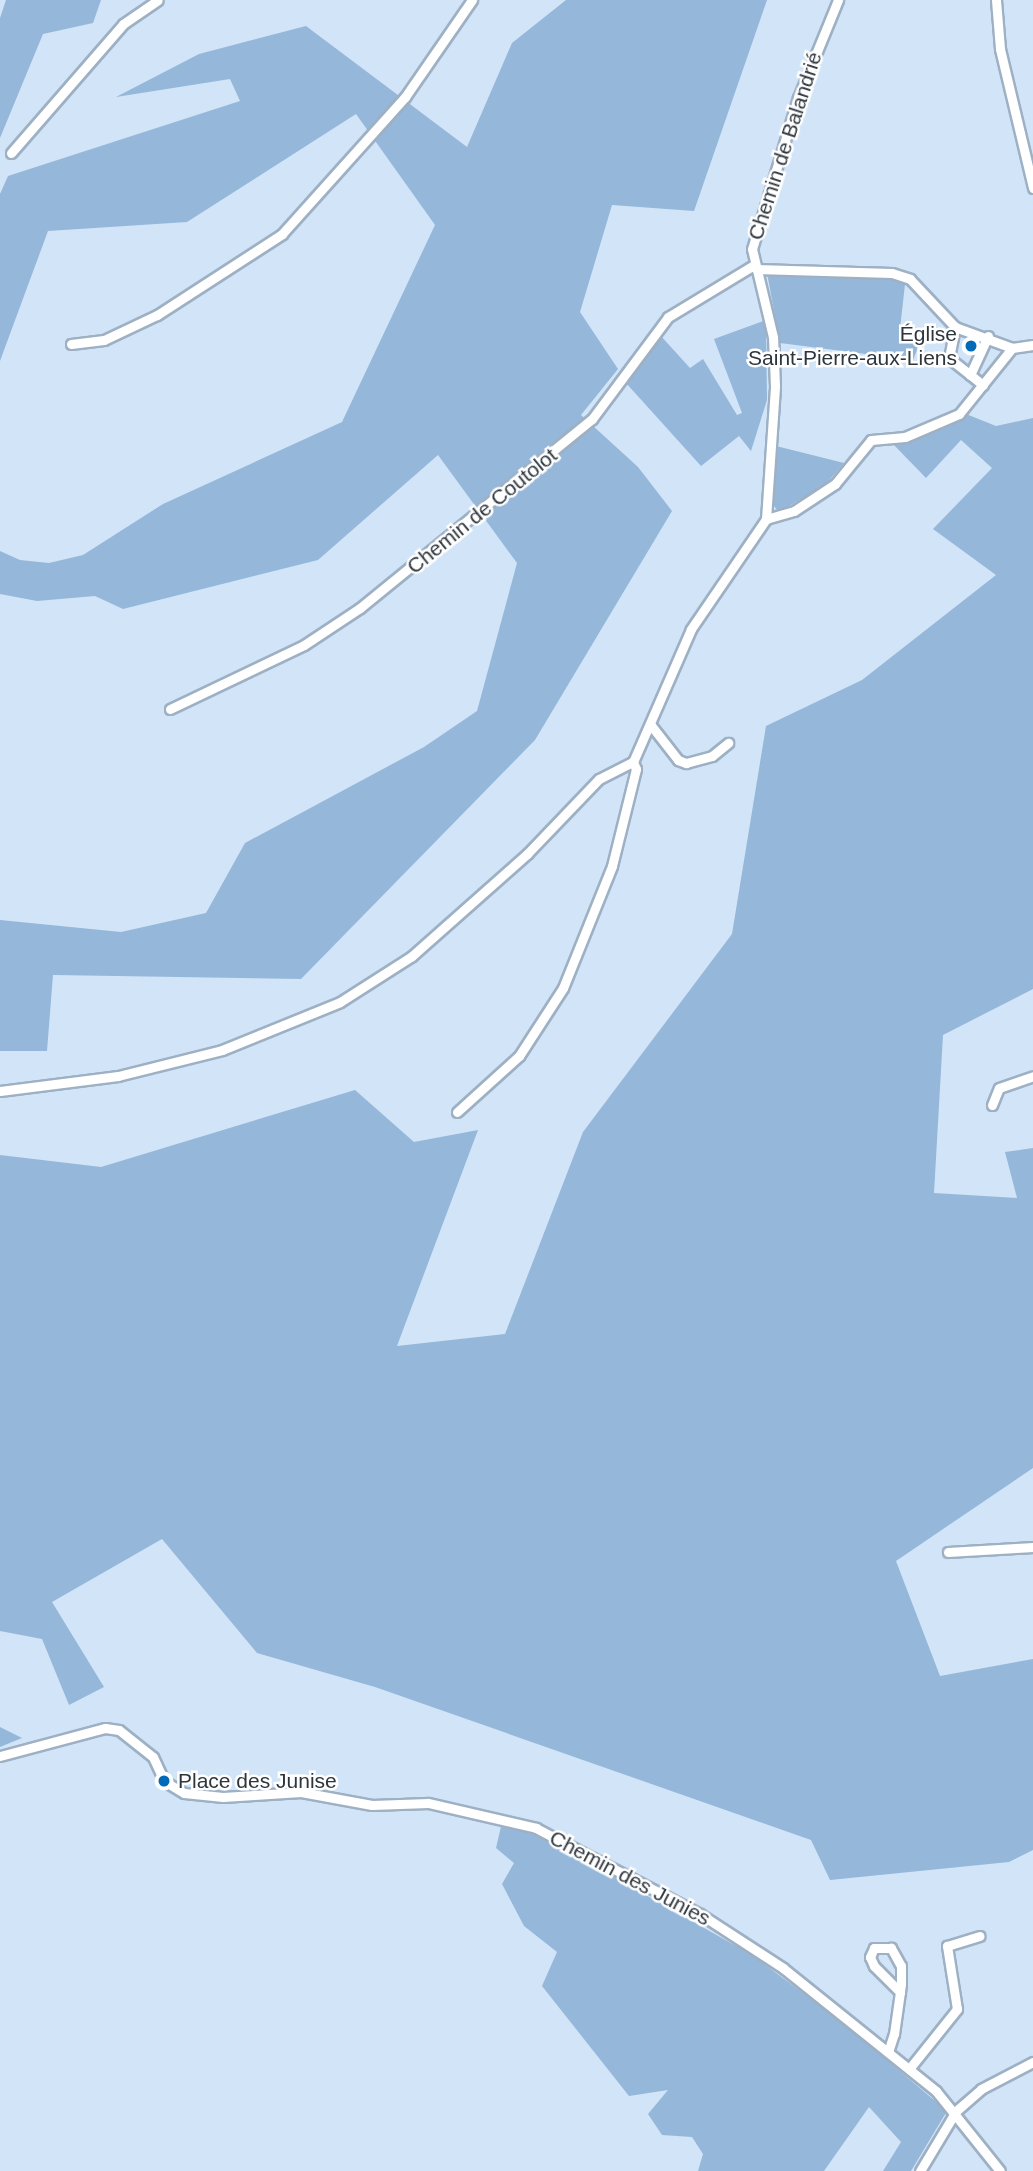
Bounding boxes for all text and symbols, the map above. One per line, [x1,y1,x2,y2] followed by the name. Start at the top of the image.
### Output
[743,49,827,243] street label: Chemin de Balandrié
[748,321,957,371] place label: Église Saint-Pierre-aux-Liens
[963,338,979,354] marker: Église Saint-Pierre-aux-Liens
[402,443,562,579] street label: Chemin de Coutolot
[178,1768,337,1794] place label: Place des Junise
[156,1773,172,1789] marker: Place des Junise
[545,1825,715,1931] street label: Chemin des Junies

